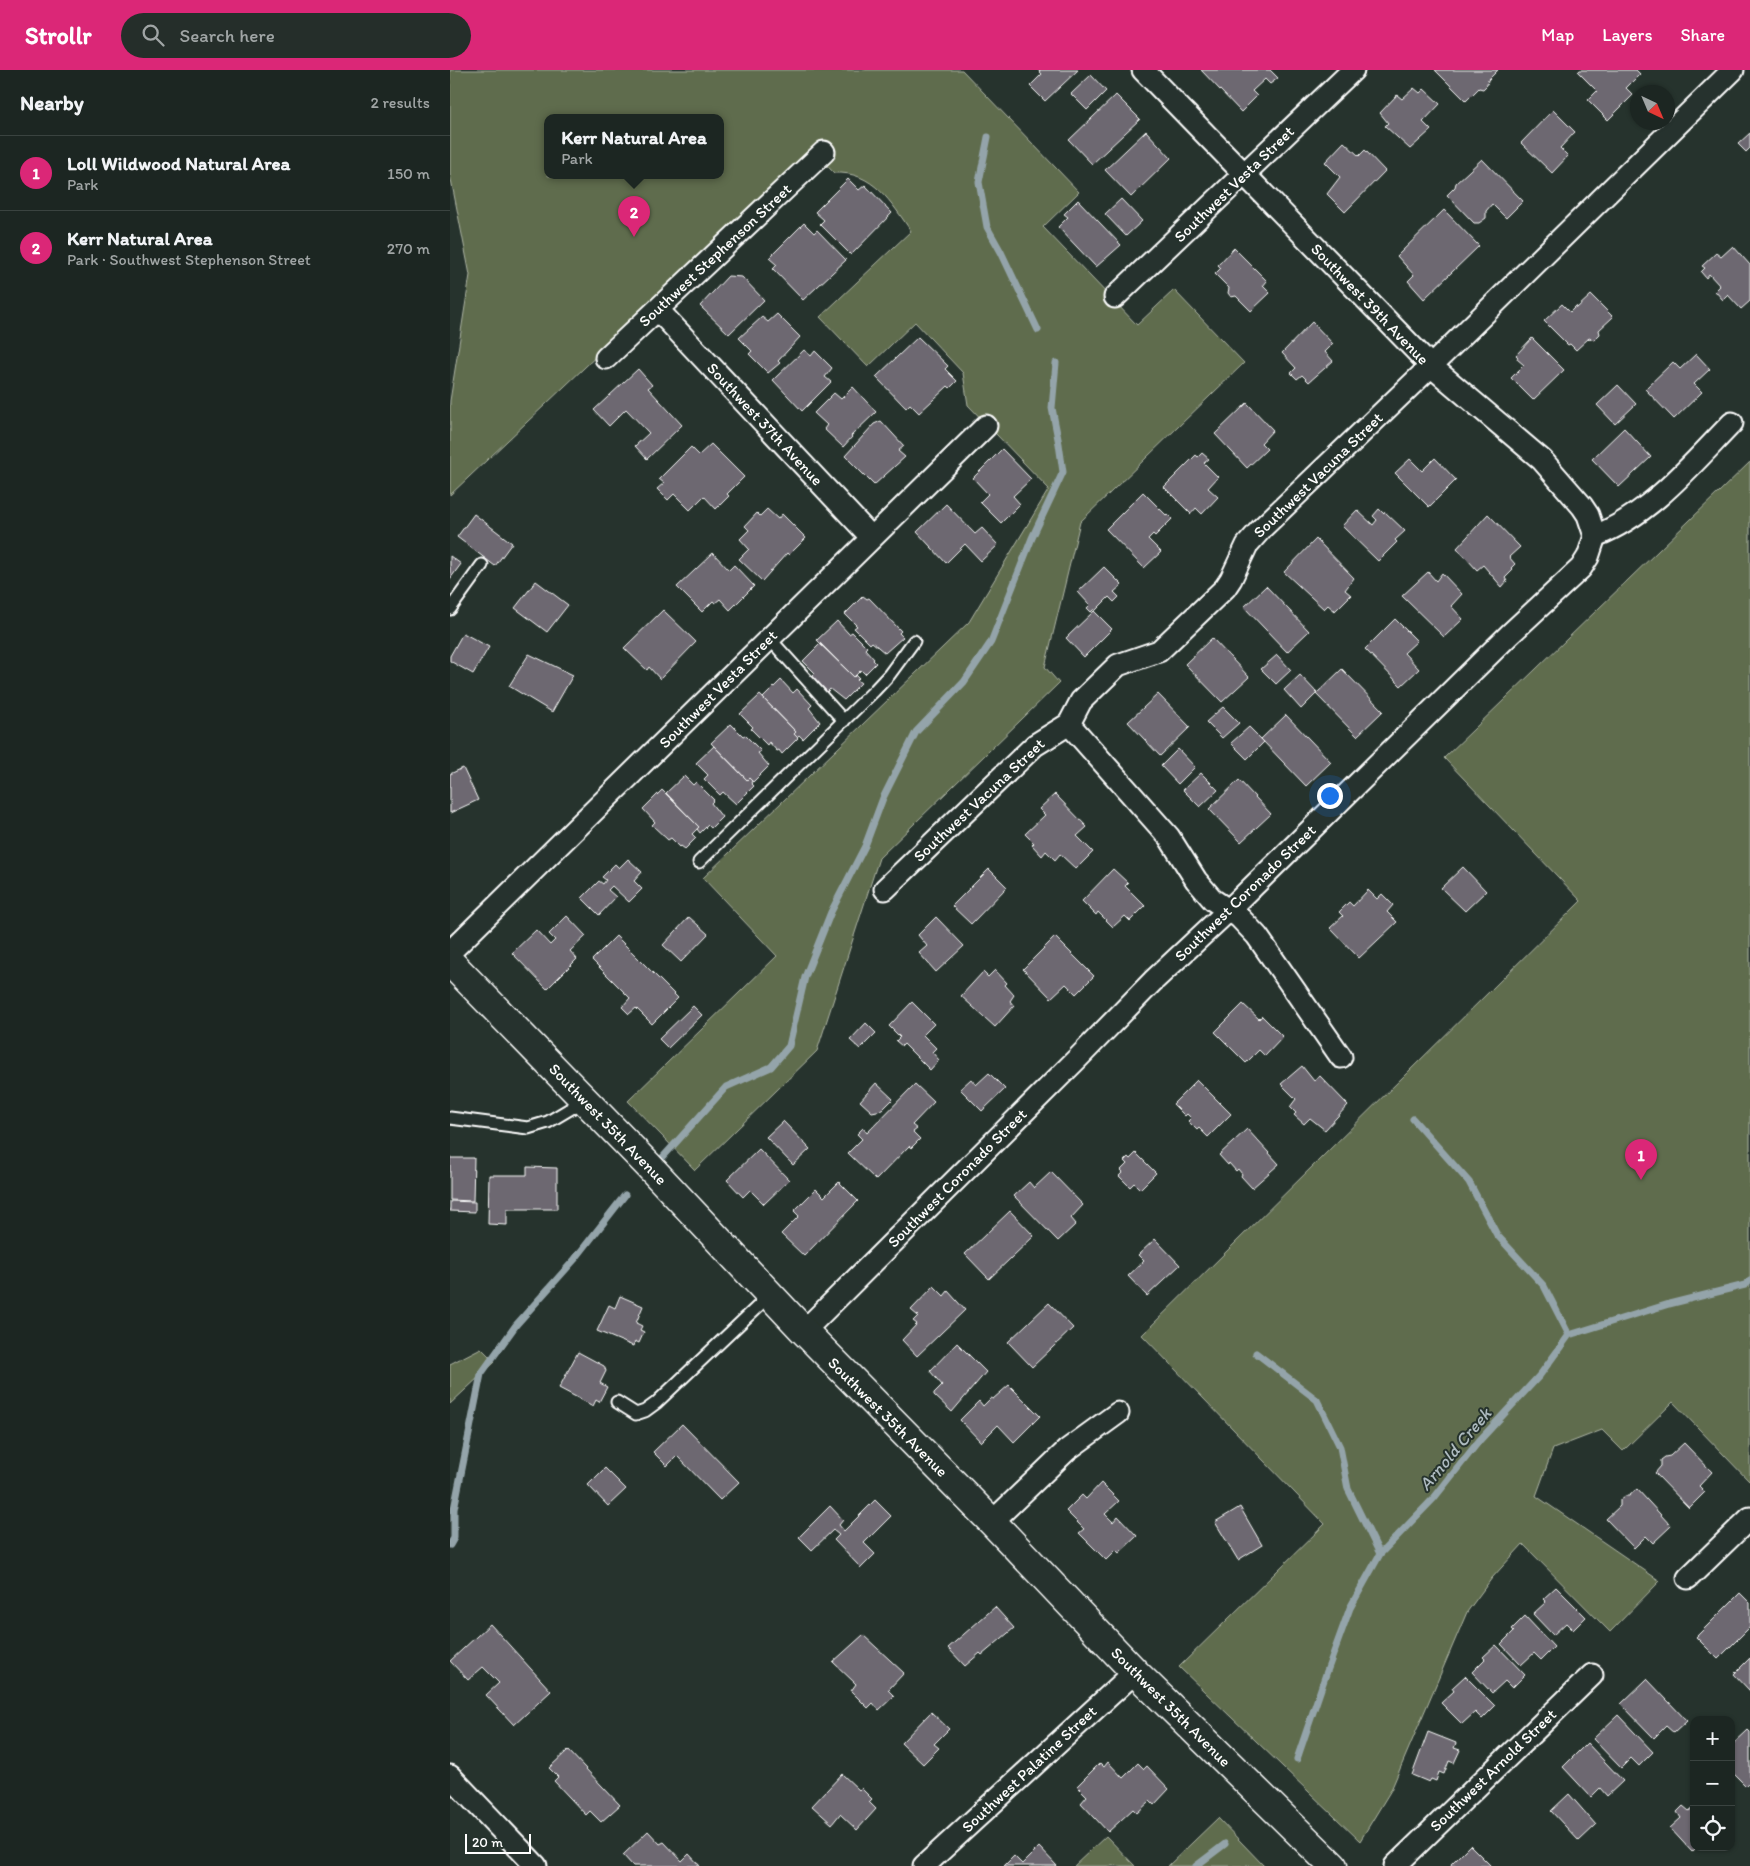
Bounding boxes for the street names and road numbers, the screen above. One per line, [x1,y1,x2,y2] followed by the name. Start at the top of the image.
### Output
[1170,122,1298,246] street label: Southwest Vesta Street
[635,179,795,331] street label: Southwest Stephenson Street
[1307,239,1433,369] street label: Southwest 39th Avenue
[703,359,827,490] street label: Southwest 37th Avenue
[1249,408,1387,542] street label: Southwest Vacuna Street
[655,626,781,752] street label: Southwest Vesta Street
[910,734,1048,866] street label: Southwest Vacuna Street
[1171,821,1319,965] street label: Southwest Coronado Street
[545,1059,671,1189] street label: Southwest 35th Avenue
[884,1105,1030,1251] street label: Southwest Coronado Street
[824,1353,952,1481] street label: Southwest 35th Avenue
[1107,1643,1235,1771] street label: Southwest 35th Avenue
[958,1702,1100,1836] street label: Southwest Palatine Street
[1426,1705,1560,1835] street label: Southwest Arnold Street

